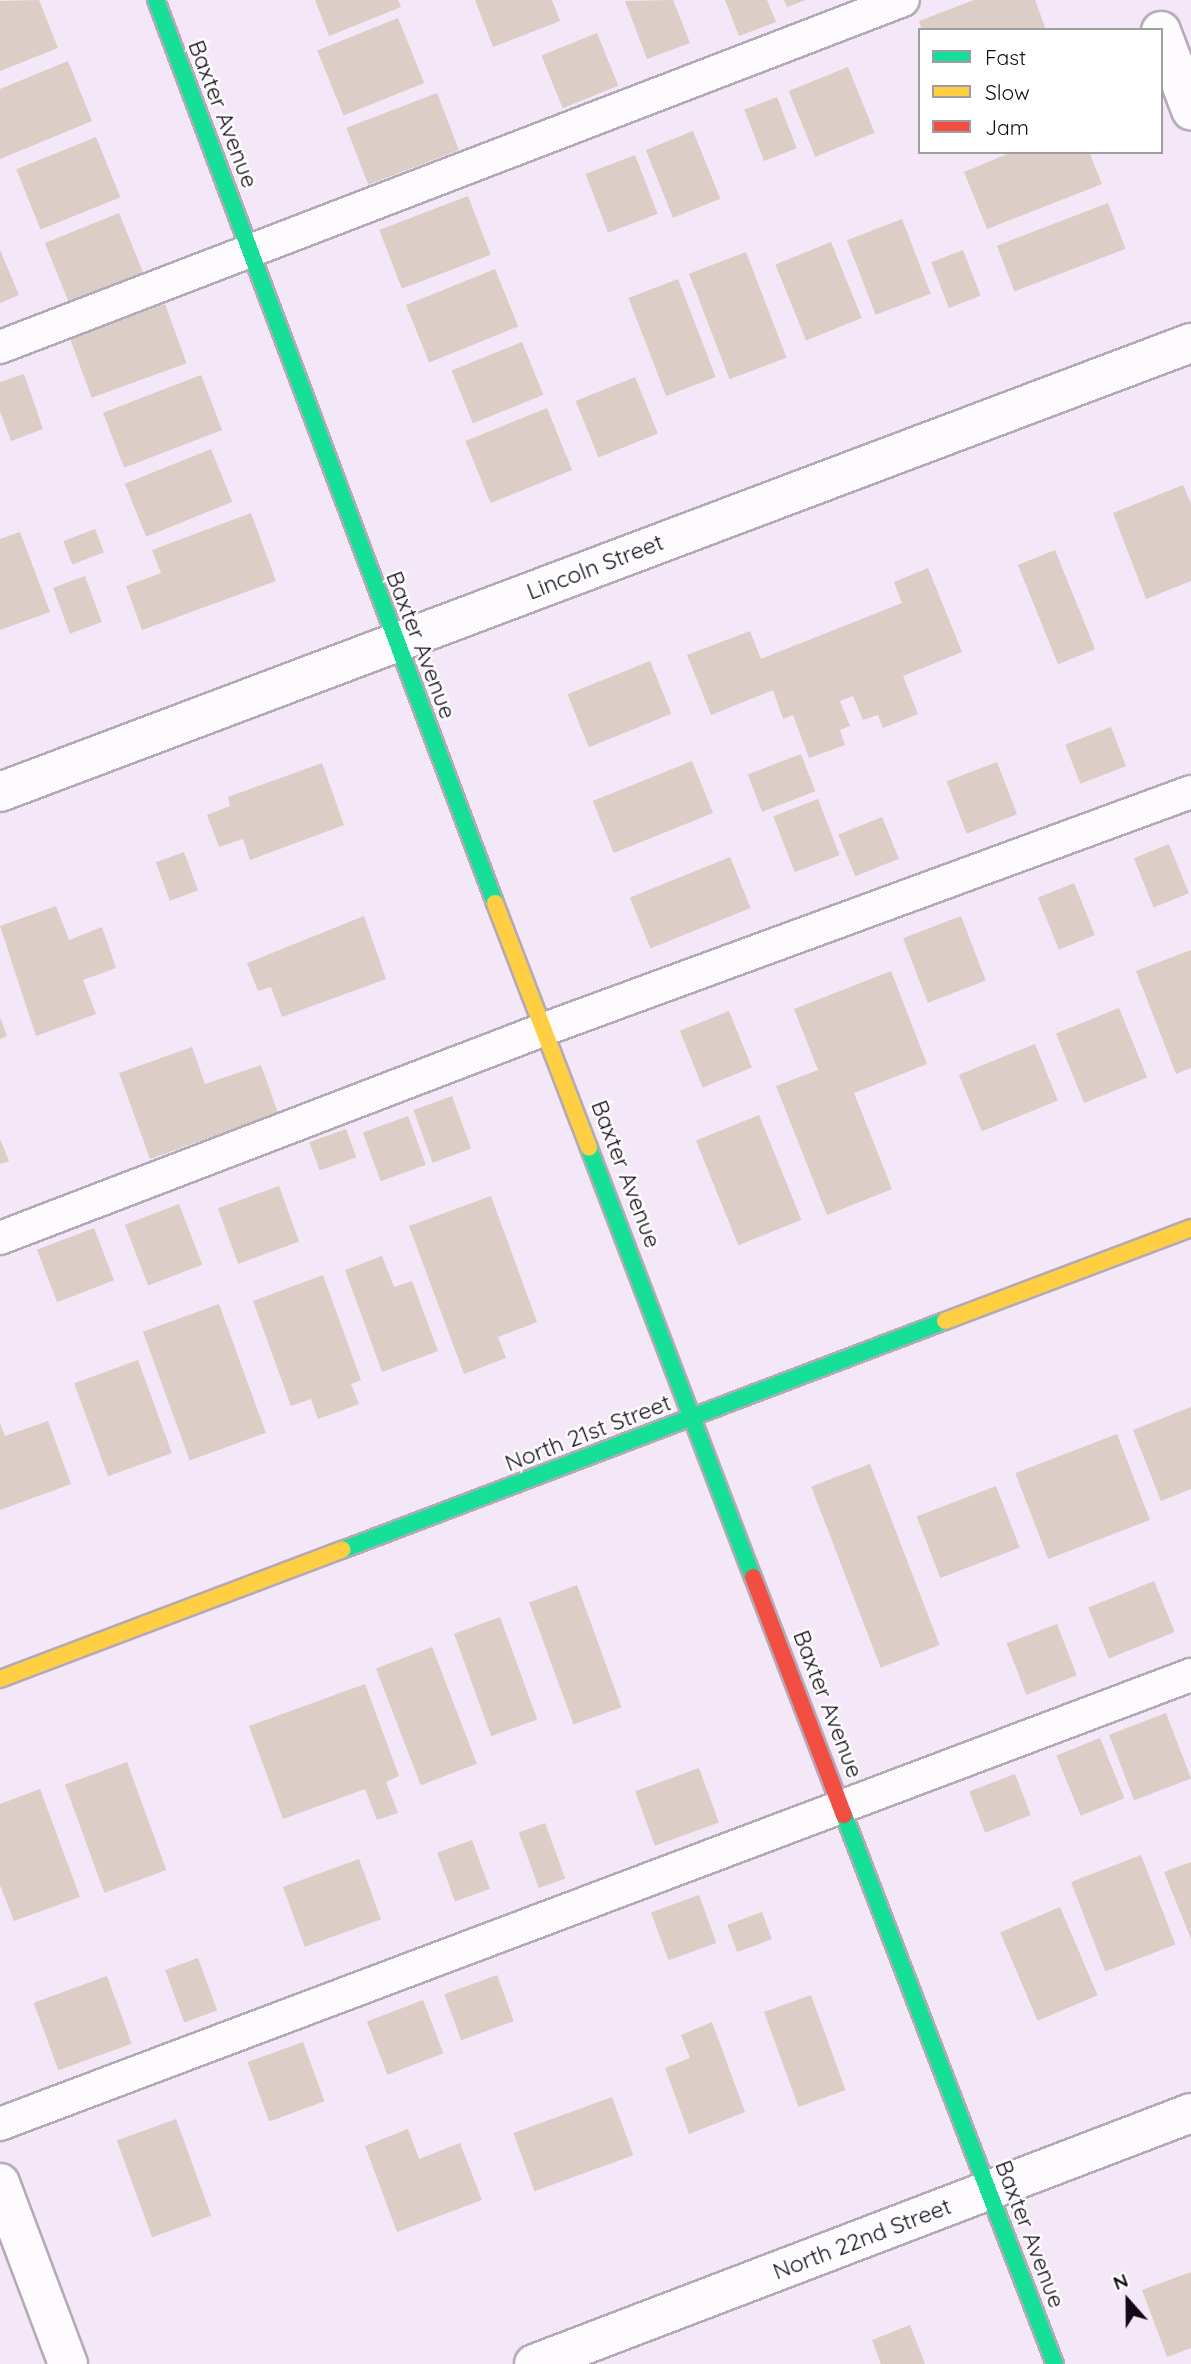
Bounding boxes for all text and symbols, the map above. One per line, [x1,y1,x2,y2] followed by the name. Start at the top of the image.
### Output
[918,28,1163,154] legend
[182,36,264,192] street label: Baxter Avenue
[985,44,1026,70] text: Fast
[985,79,1030,105] text: Slow
[985,114,1029,140] text: Jam
[523,528,667,606] street label: Lincoln Street
[380,567,462,723] street label: Baxter Avenue
[585,1096,667,1252] street label: Baxter Avenue
[501,1389,675,1477] street label: North 21st Street
[787,1626,869,1782] street label: Baxter Avenue
[989,2156,1071,2312] street label: Baxter Avenue
[769,2192,955,2286] street label: North 22nd Street
[1093,2266,1163,2336] north arrow
[1110,2268,1131,2295] text: N

